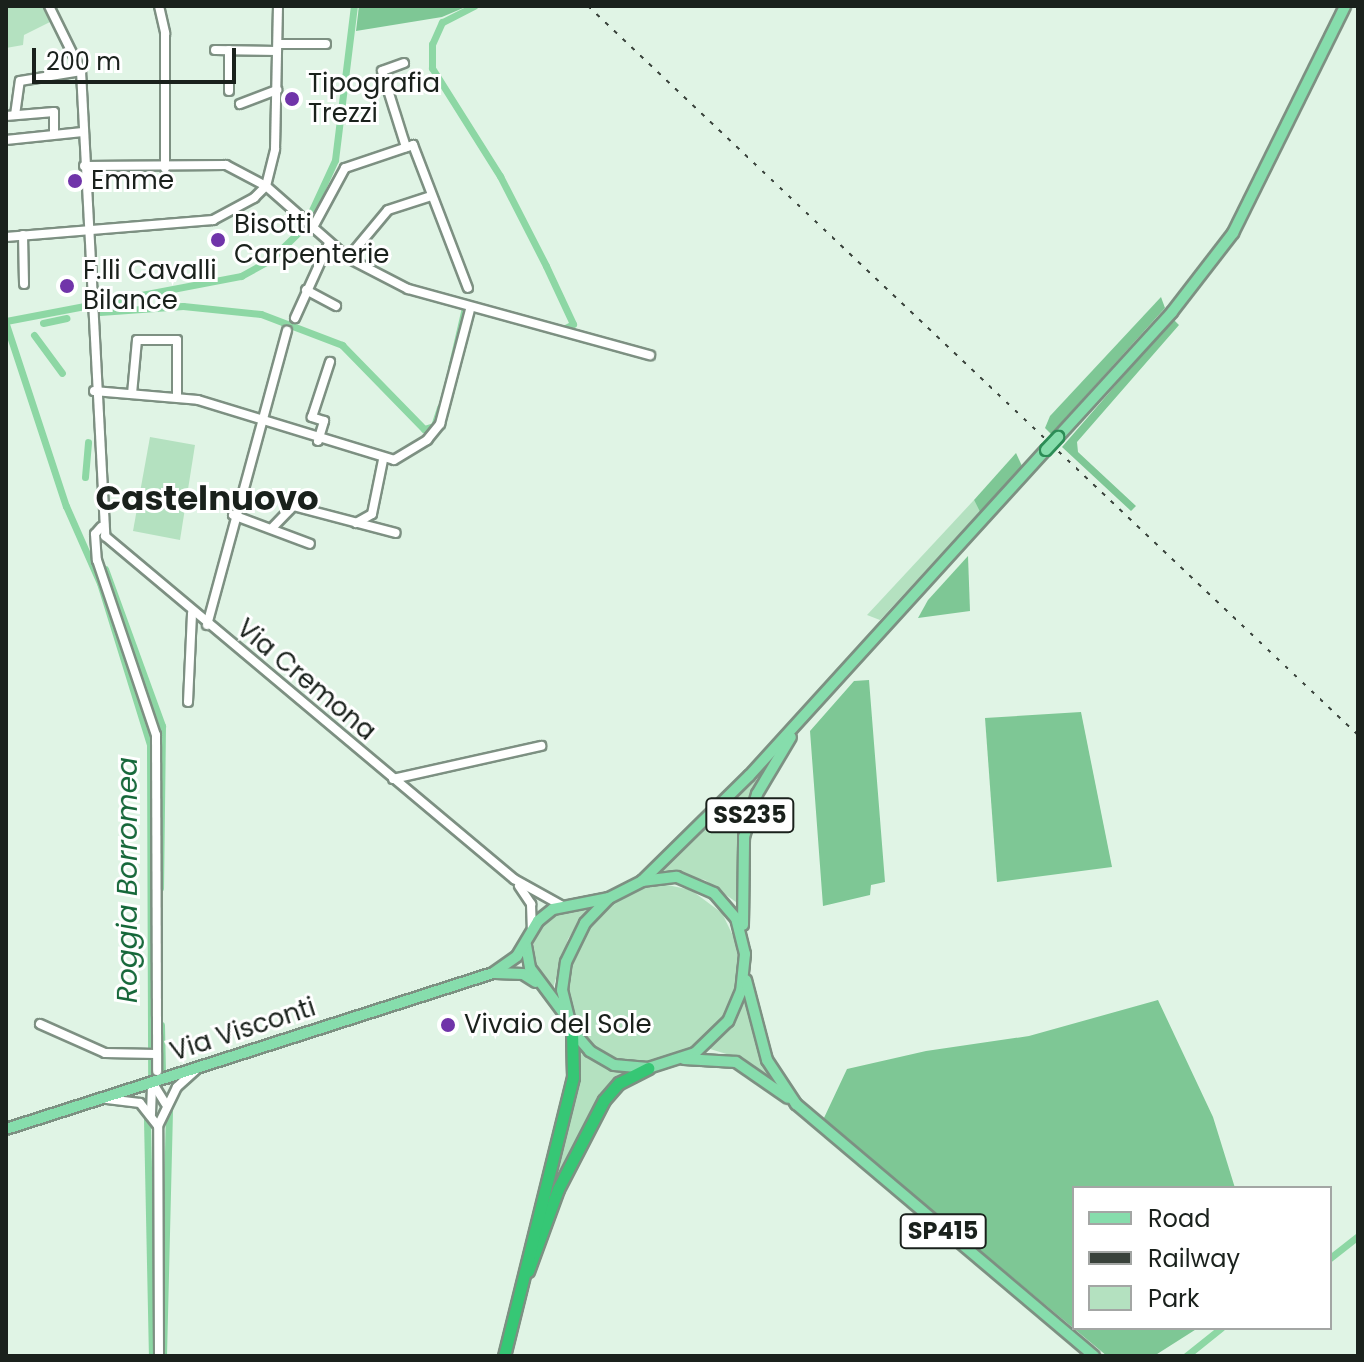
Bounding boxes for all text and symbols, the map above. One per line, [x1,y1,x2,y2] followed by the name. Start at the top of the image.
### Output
[36,32,240,82] scale bar
[46,45,121,78] text: 200 m
[308,68,440,130] place label: Tipografia Trezzi
[283,90,301,108] marker: Tipografia Trezzi
[91,165,174,197] place label: Emme
[66,172,84,190] marker: Emme
[234,209,389,270] place label: Bisotti Carpenterie
[209,231,227,249] marker: Bisotti Carpenterie
[83,255,217,316] place label: F.lli Cavalli Bilance
[58,277,76,295] marker: F.lli Cavalli Bilance
[95,479,319,519] district label: Castelnuovo
[230,613,382,747] street label: Via Cremona
[111,757,145,1003] water label: Roggia Borromea
[704,795,796,835] road number: SS235
[166,992,320,1068] street label: Via Visconti
[464,1009,652,1041] place label: Vivaio del Sole
[439,1016,457,1034] marker: Vivaio del Sole
[1072,1186,1332,1330] legend
[1148,1202,1210,1235] text: Road
[899,1211,987,1251] road number: SP415
[1148,1242,1240,1275] text: Railway
[1148,1282,1199,1315] text: Park

